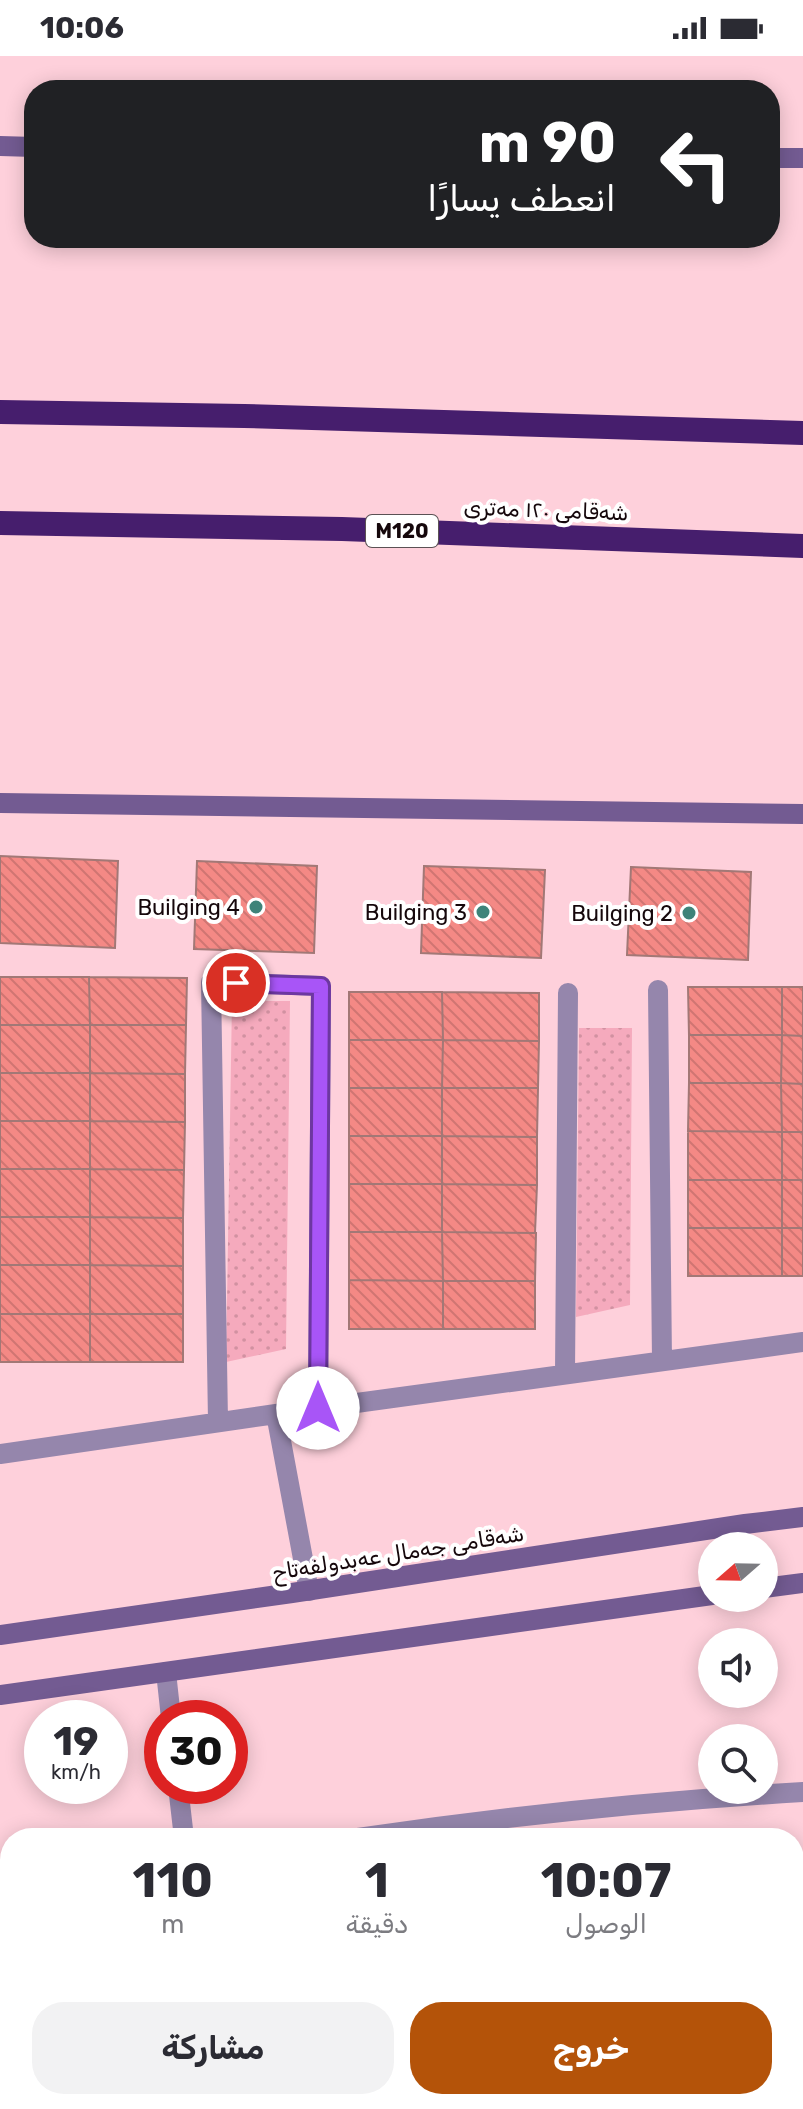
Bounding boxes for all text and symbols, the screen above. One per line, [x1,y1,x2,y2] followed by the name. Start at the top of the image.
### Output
[40,10,124,46] text: 10:06
[479,110,616,176] text: 90 m
[644,112,748,216] icon: left
[427,177,616,220] text: انعطف يسارًا
[463,494,629,526] street label: شەقامی ١٢٠ مەتری
[366,515,438,547] road number: M120
[137,894,240,921] place label: Builging 4
[247,898,265,916] marker: Builging 4
[365,899,467,926] place label: Builging 3
[571,900,673,927] place label: Builging 2
[474,903,492,921] marker: Builging 3
[680,904,698,922] marker: Builging 2
[202,949,270,1017] pin
[214,961,258,1005] icon: arrive
[276,1366,360,1450] position arrow
[270,1520,526,1588] street label: شەقامی جەمال عەبدولفەتاح
[698,1532,778,1612] north arrow
[698,1532,778,1804] map controls
[698,1628,778,1708] button: sound
[144,1700,248,1804] speed limit sign: 30
[53,1718,99,1765] text: 19
[698,1724,778,1804] button: search
[51,1760,101,1784] text: km/h
[133,1852,213,1909] text: 110
[365,1852,389,1909] text: 1
[541,1852,671,1909] text: 10:07
[161,1909,184,1940] text: m
[345,1909,408,1940] text: دقيقة
[565,1909,647,1940] text: الوصول
[32,2002,394,2094] button: مشاركة
[410,2002,772,2094] button: خروج

